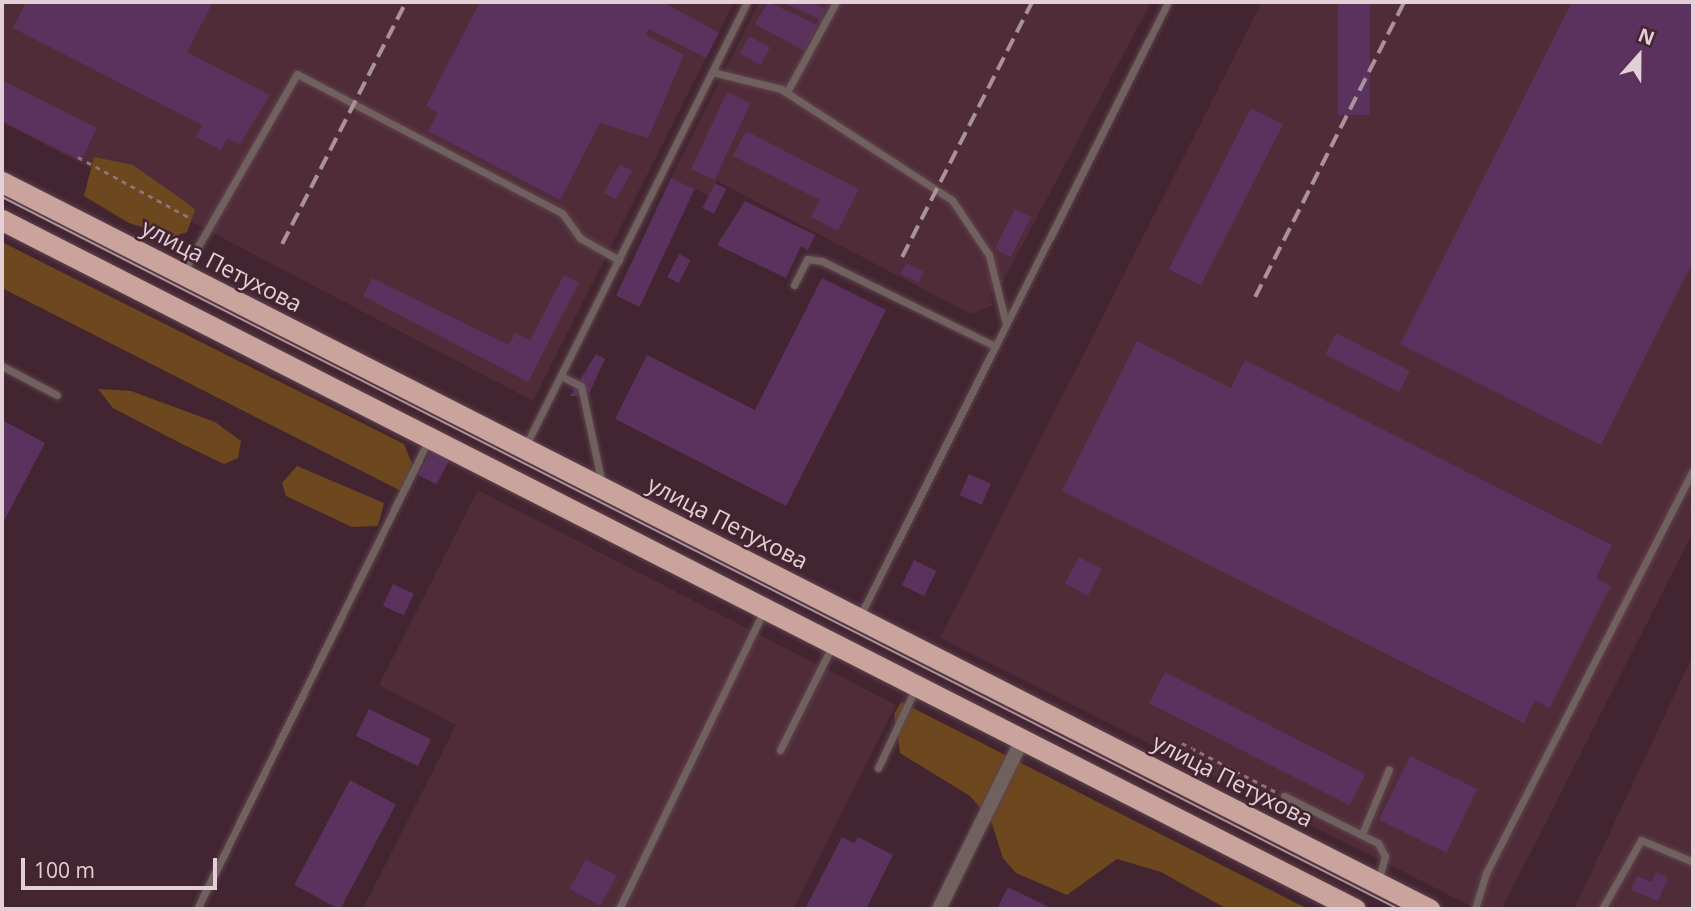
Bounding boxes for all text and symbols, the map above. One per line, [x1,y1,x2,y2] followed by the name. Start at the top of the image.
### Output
[1604,21,1674,91] north arrow
[1635,21,1658,51] text: N
[137,213,307,317] street label: улица Петухова
[643,470,813,574] street label: улица Петухова
[1148,728,1318,832] street label: улица Петухова
[24,844,220,888] scale bar
[34,856,95,884] text: 100 m

